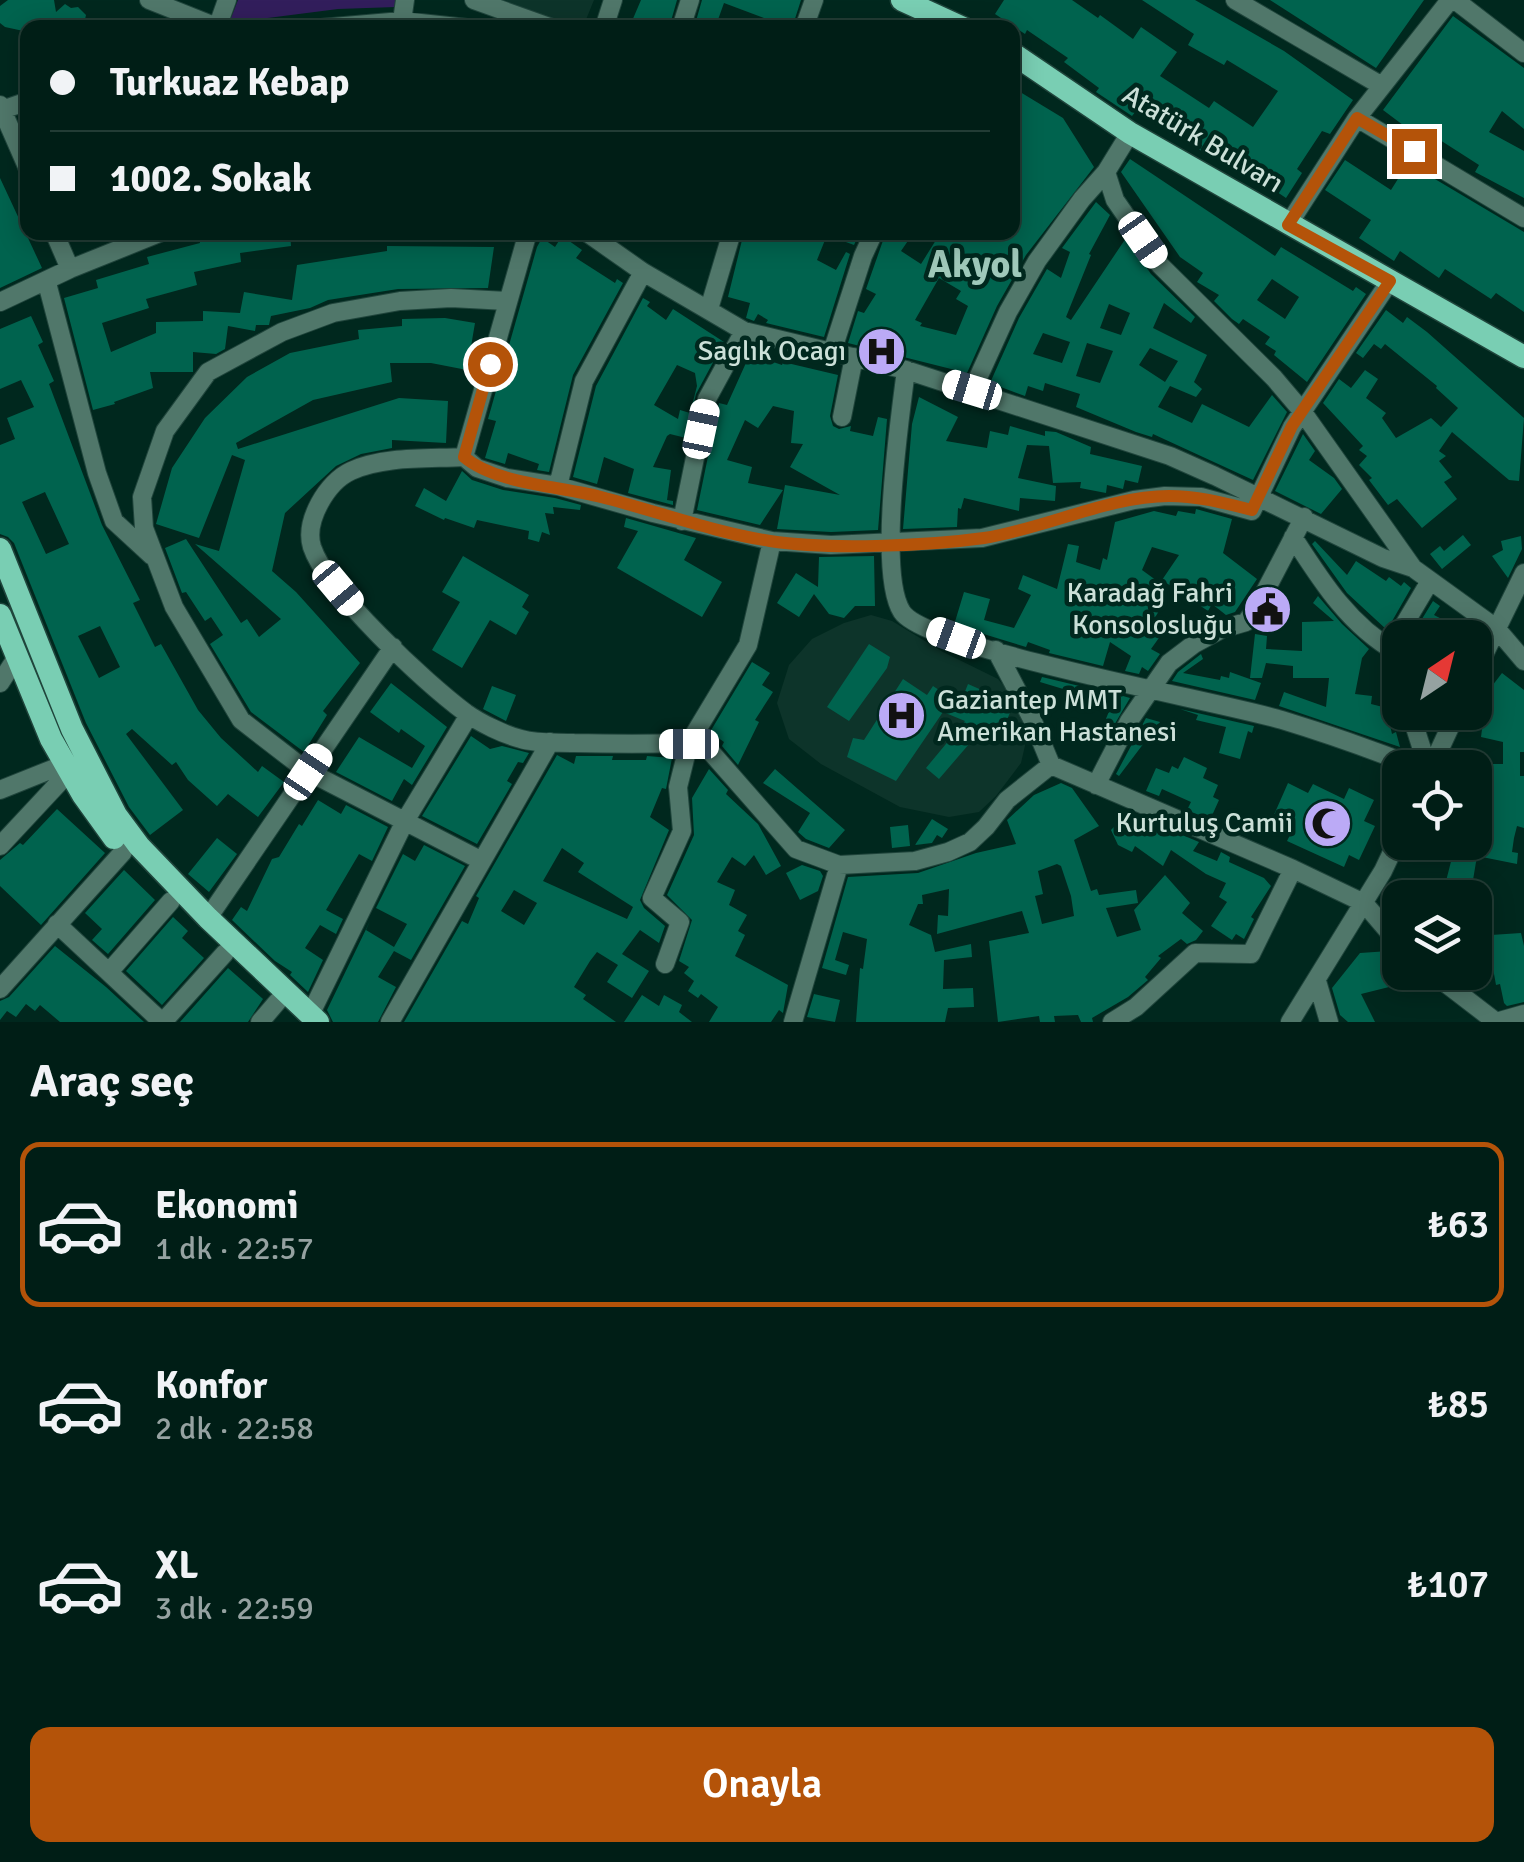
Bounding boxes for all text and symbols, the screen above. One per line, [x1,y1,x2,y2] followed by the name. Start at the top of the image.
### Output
[110,59,349,106] text: Turkuaz Kebap
[1116,78,1290,200] street label: Atatürk Bulvarı
[1392,129,1437,174] route end
[110,155,312,202] text: 1002. Sokak
[1114,207,1172,273] car
[928,241,1022,288] district label: Akyol
[855,325,907,377] hospital icon: Saglık Ocagı
[698,334,846,368] place label: Saglık Ocagı
[468,342,513,387] route start
[939,367,1005,413] car
[680,397,722,461] car
[307,555,369,621] car
[1067,576,1233,642] place label: Karadağ Fahri Konsolosluğu
[1242,583,1294,635] public building icon: Karadağ Fahri Konsolosluğu
[923,614,989,662] car
[1382,620,1492,730] north arrow
[1382,620,1492,990] map controls
[937,683,1177,749] place label: Gaziantep MMT Amerikan Hastanesi
[876,690,928,742] hospital icon: Gaziantep MMT Amerikan Hastanesi
[659,729,719,759] car
[279,739,337,805] car
[1382,750,1492,860] button: locate
[1302,797,1354,849] mosque icon: Kurtuluş Camii
[1115,806,1293,840] place label: Kurtuluş Camii
[1382,880,1492,990] button: layers
[30,1054,194,1109] text: Araç seç
[35,1180,125,1270] icon: car
[155,1182,299,1229] text: Ekonomi
[1427,1201,1489,1248] text: ₺63
[155,1229,314,1268] text: 1 dk · 22:57
[35,1360,125,1450] icon: car
[155,1362,267,1409] text: Konfor
[1427,1381,1489,1428] text: ₺85
[155,1409,314,1448] text: 2 dk · 22:58
[35,1540,125,1630] icon: car
[155,1542,198,1589] text: XL
[1407,1561,1489,1608] text: ₺107
[155,1589,314,1628] text: 3 dk · 22:59
[30,1727,1494,1842] button: Onayla

